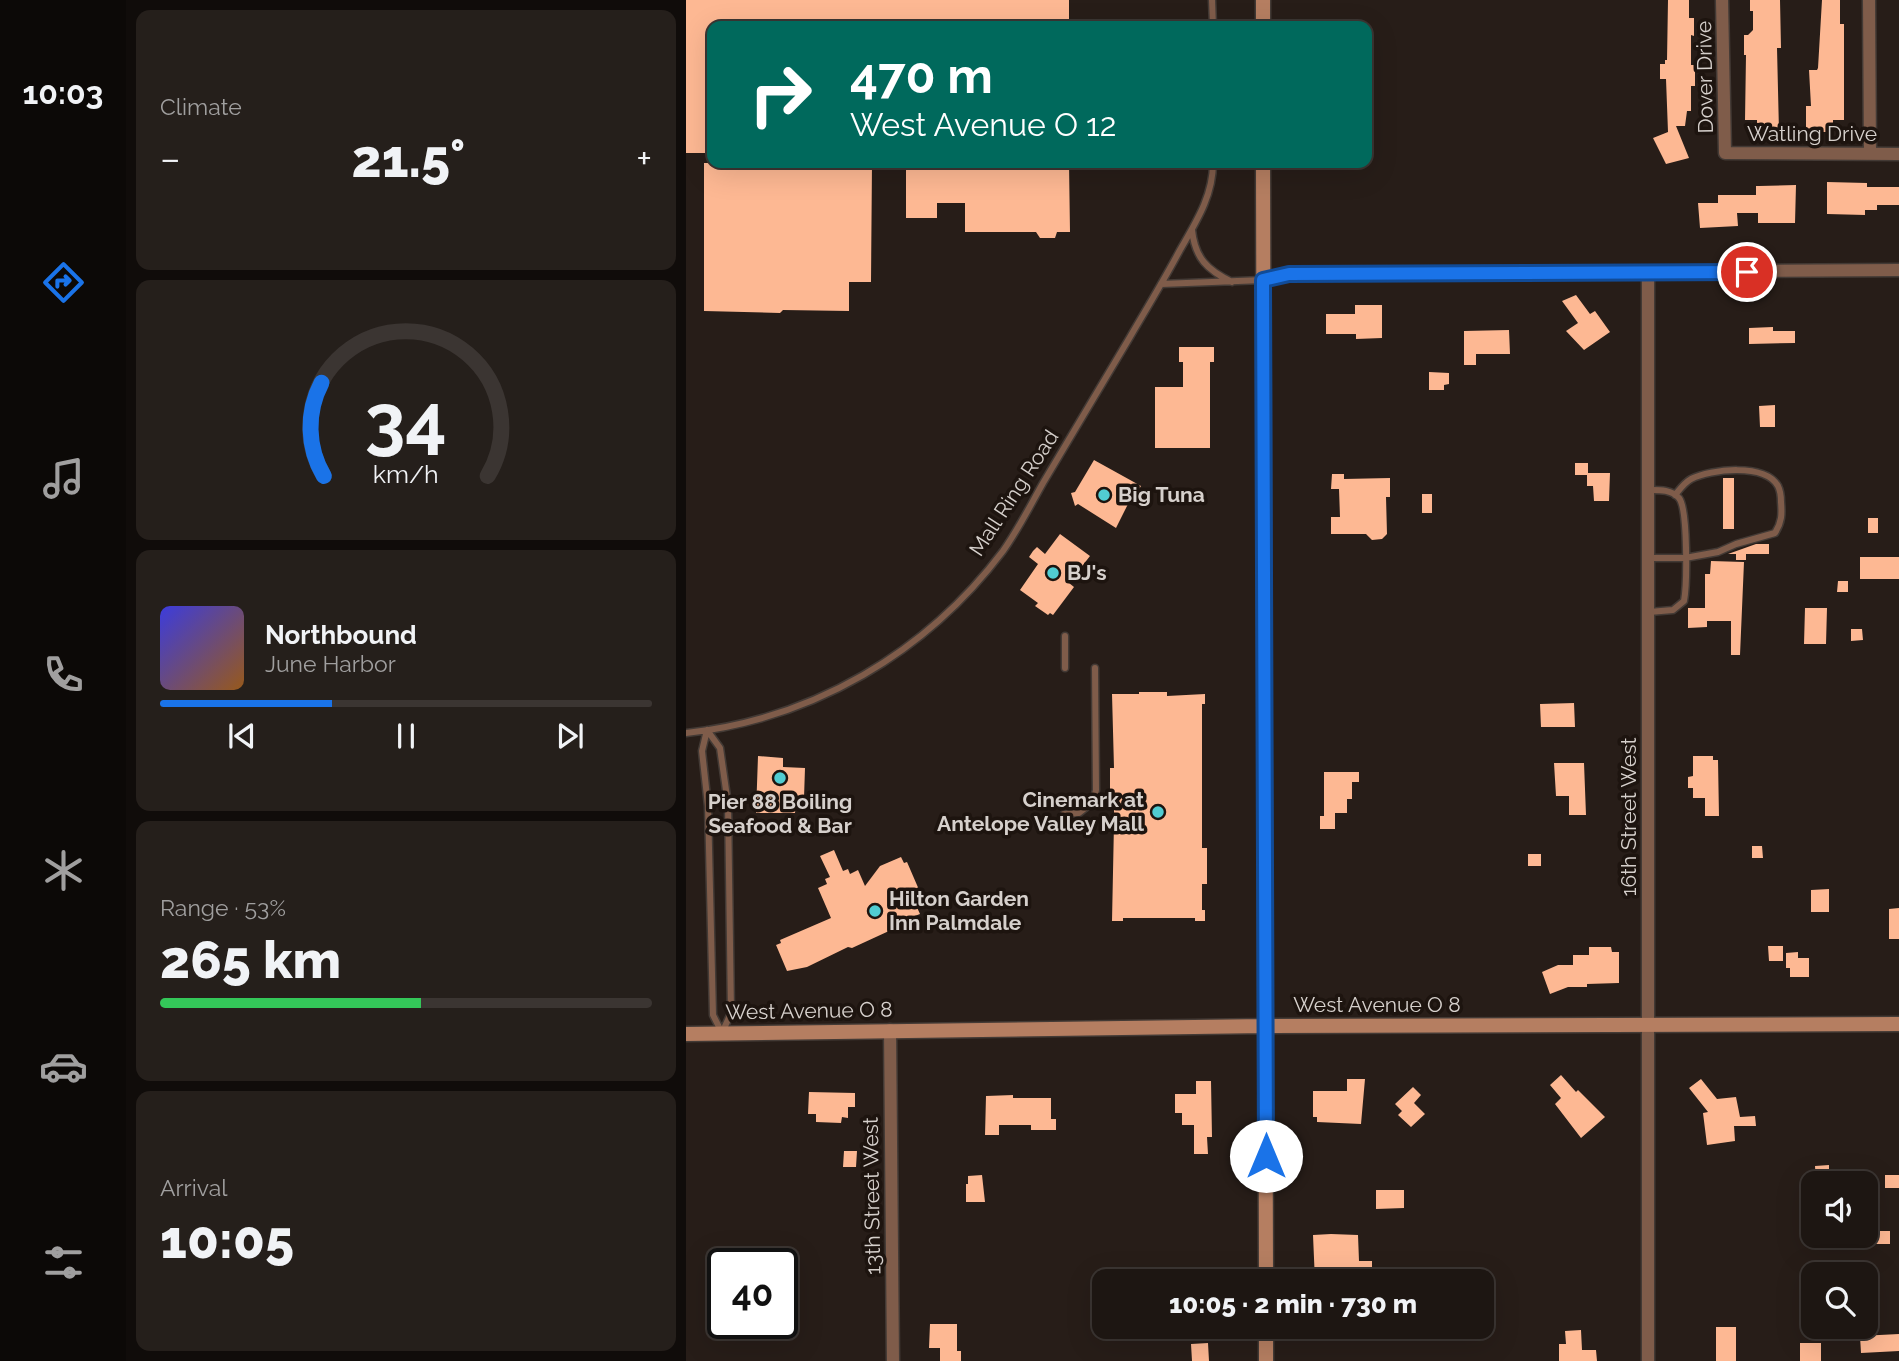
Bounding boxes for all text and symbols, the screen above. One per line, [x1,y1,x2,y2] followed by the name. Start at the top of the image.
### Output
[1691,20,1718,134] street label: Dover Drive
[850,47,993,104] text: 470 m
[735,49,826,140] icon: right
[23,74,103,111] text: 10:03
[160,93,242,120] text: Climate
[850,106,1116,143] text: West Avenue O 12
[1747,121,1877,146] street label: Watling Drive
[351,128,465,189] text: 21.5°
[160,136,180,181] text: −
[636,136,652,181] text: +
[1717,242,1777,302] pin
[1728,253,1766,291] icon: arrive
[39,258,88,307] icon: directions
[365,379,447,464] text: 34
[964,425,1064,560] street label: Mall Ring Road
[39,454,88,503] icon: music
[373,459,439,489] text: km/h
[1118,482,1205,507] place label: Big Tuna
[1096,487,1112,503] marker: Big Tuna
[1067,560,1107,585] place label: BJ's
[1045,565,1061,581] marker: BJ's
[265,620,417,650] text: Northbound
[39,650,88,699] icon: phone
[265,650,396,677] text: June Harbor
[223,717,261,755] icon: previous
[387,717,425,755] icon: pause
[551,717,589,755] icon: next
[1616,737,1641,897] street label: 16th Street West
[772,770,788,786] marker: Pier 88 Boiling Seafood & Bar
[937,787,1144,836] place label: Cinemark at Antelope Valley Mall
[708,789,852,838] place label: Pier 88 Boiling Seafood & Bar
[1150,804,1166,820] marker: Cinemark at Antelope Valley Mall
[39,846,88,895] icon: climate
[889,886,1029,935] place label: Hilton Garden Inn Palmdale
[160,894,286,921] text: Range · 53%
[867,903,883,919] marker: Hilton Garden Inn Palmdale
[160,929,341,990] text: 265 km
[1293,992,1461,1017] street label: West Avenue O 8
[725,997,893,1024] street label: West Avenue O 8
[39,1042,88,1091] icon: car
[858,1117,885,1275] street label: 13th Street West
[1229,1119,1303,1193] position arrow
[1801,1171,1878,1339] map controls
[1801,1171,1878,1248] button: sound
[160,1174,227,1201] text: Arrival
[160,1209,294,1270] text: 10:05
[39,1238,88,1287] icon: filters
[707,1248,798,1339] speed limit sign: 40
[1801,1262,1878,1339] button: search
[1169,1289,1417,1319] text: 10:05 · 2 min · 730 m

